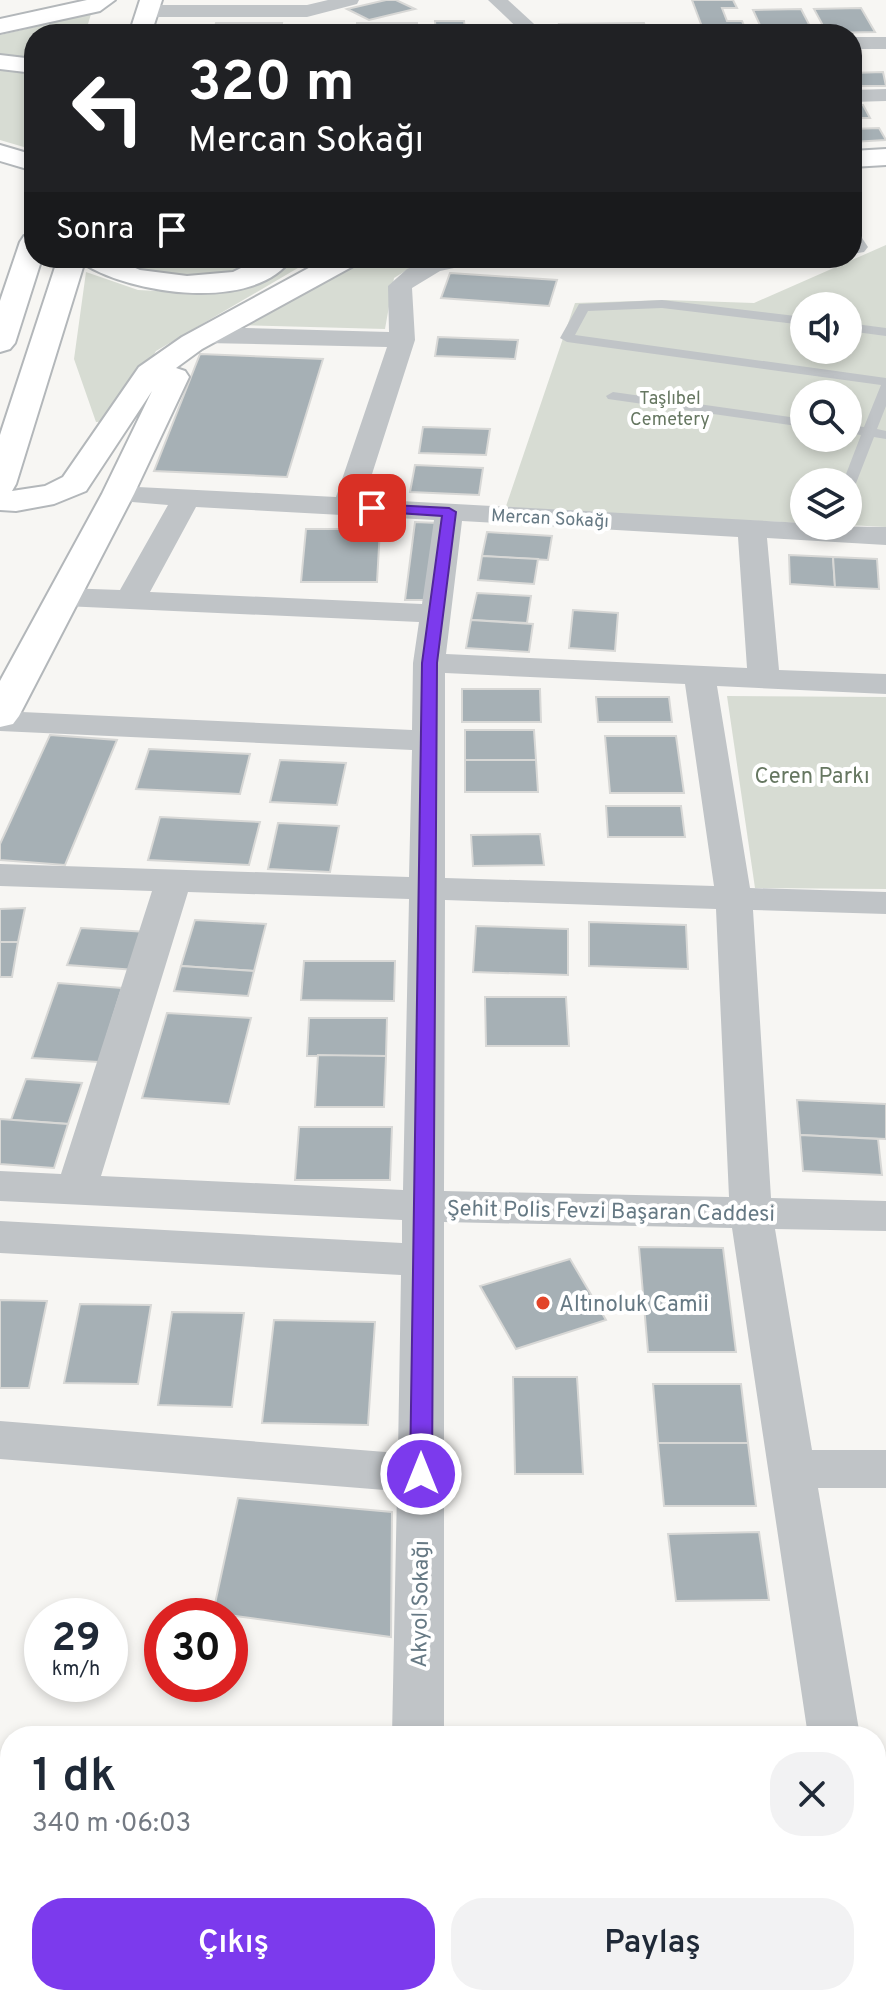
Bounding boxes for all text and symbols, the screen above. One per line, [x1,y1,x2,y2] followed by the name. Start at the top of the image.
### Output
[188,50,355,120] text: 320 m
[56,56,160,160] icon: left
[188,119,424,165] text: Mercan Sokağı
[150,208,194,252] icon: arrive
[56,212,134,249] text: Sonra
[790,292,862,540] map controls
[790,292,862,364] button: sound
[790,380,862,452] button: search
[630,388,710,432] park label: Taşlıbel Cemetery
[790,468,862,540] button: layers
[338,474,406,542] pin
[350,486,394,530] icon: arrive
[490,505,609,534] street label: Mercan Sokağı
[754,764,870,791] park label: Ceren Parkı
[447,1196,775,1229] street label: Şehit Polis Fevzi Başaran Caddesi
[559,1292,709,1319] place label: Altınoluk Camii
[534,1294,552,1312] marker: Altınoluk Camii
[379,1432,463,1516] position arrow
[407,1540,436,1668] street label: Akyol Sokağı
[144,1598,248,1702] speed limit sign: 30
[51,1615,101,1665] text: 29
[52,1657,100,1683] text: km/h
[32,1748,116,1808] text: 1 dk
[770,1752,854,1836] button: close
[32,1808,191,1841] text: 340 m · 06:03
[32,1898,435,1990] button: Çıkış
[451,1898,854,1990] button: Paylaş

